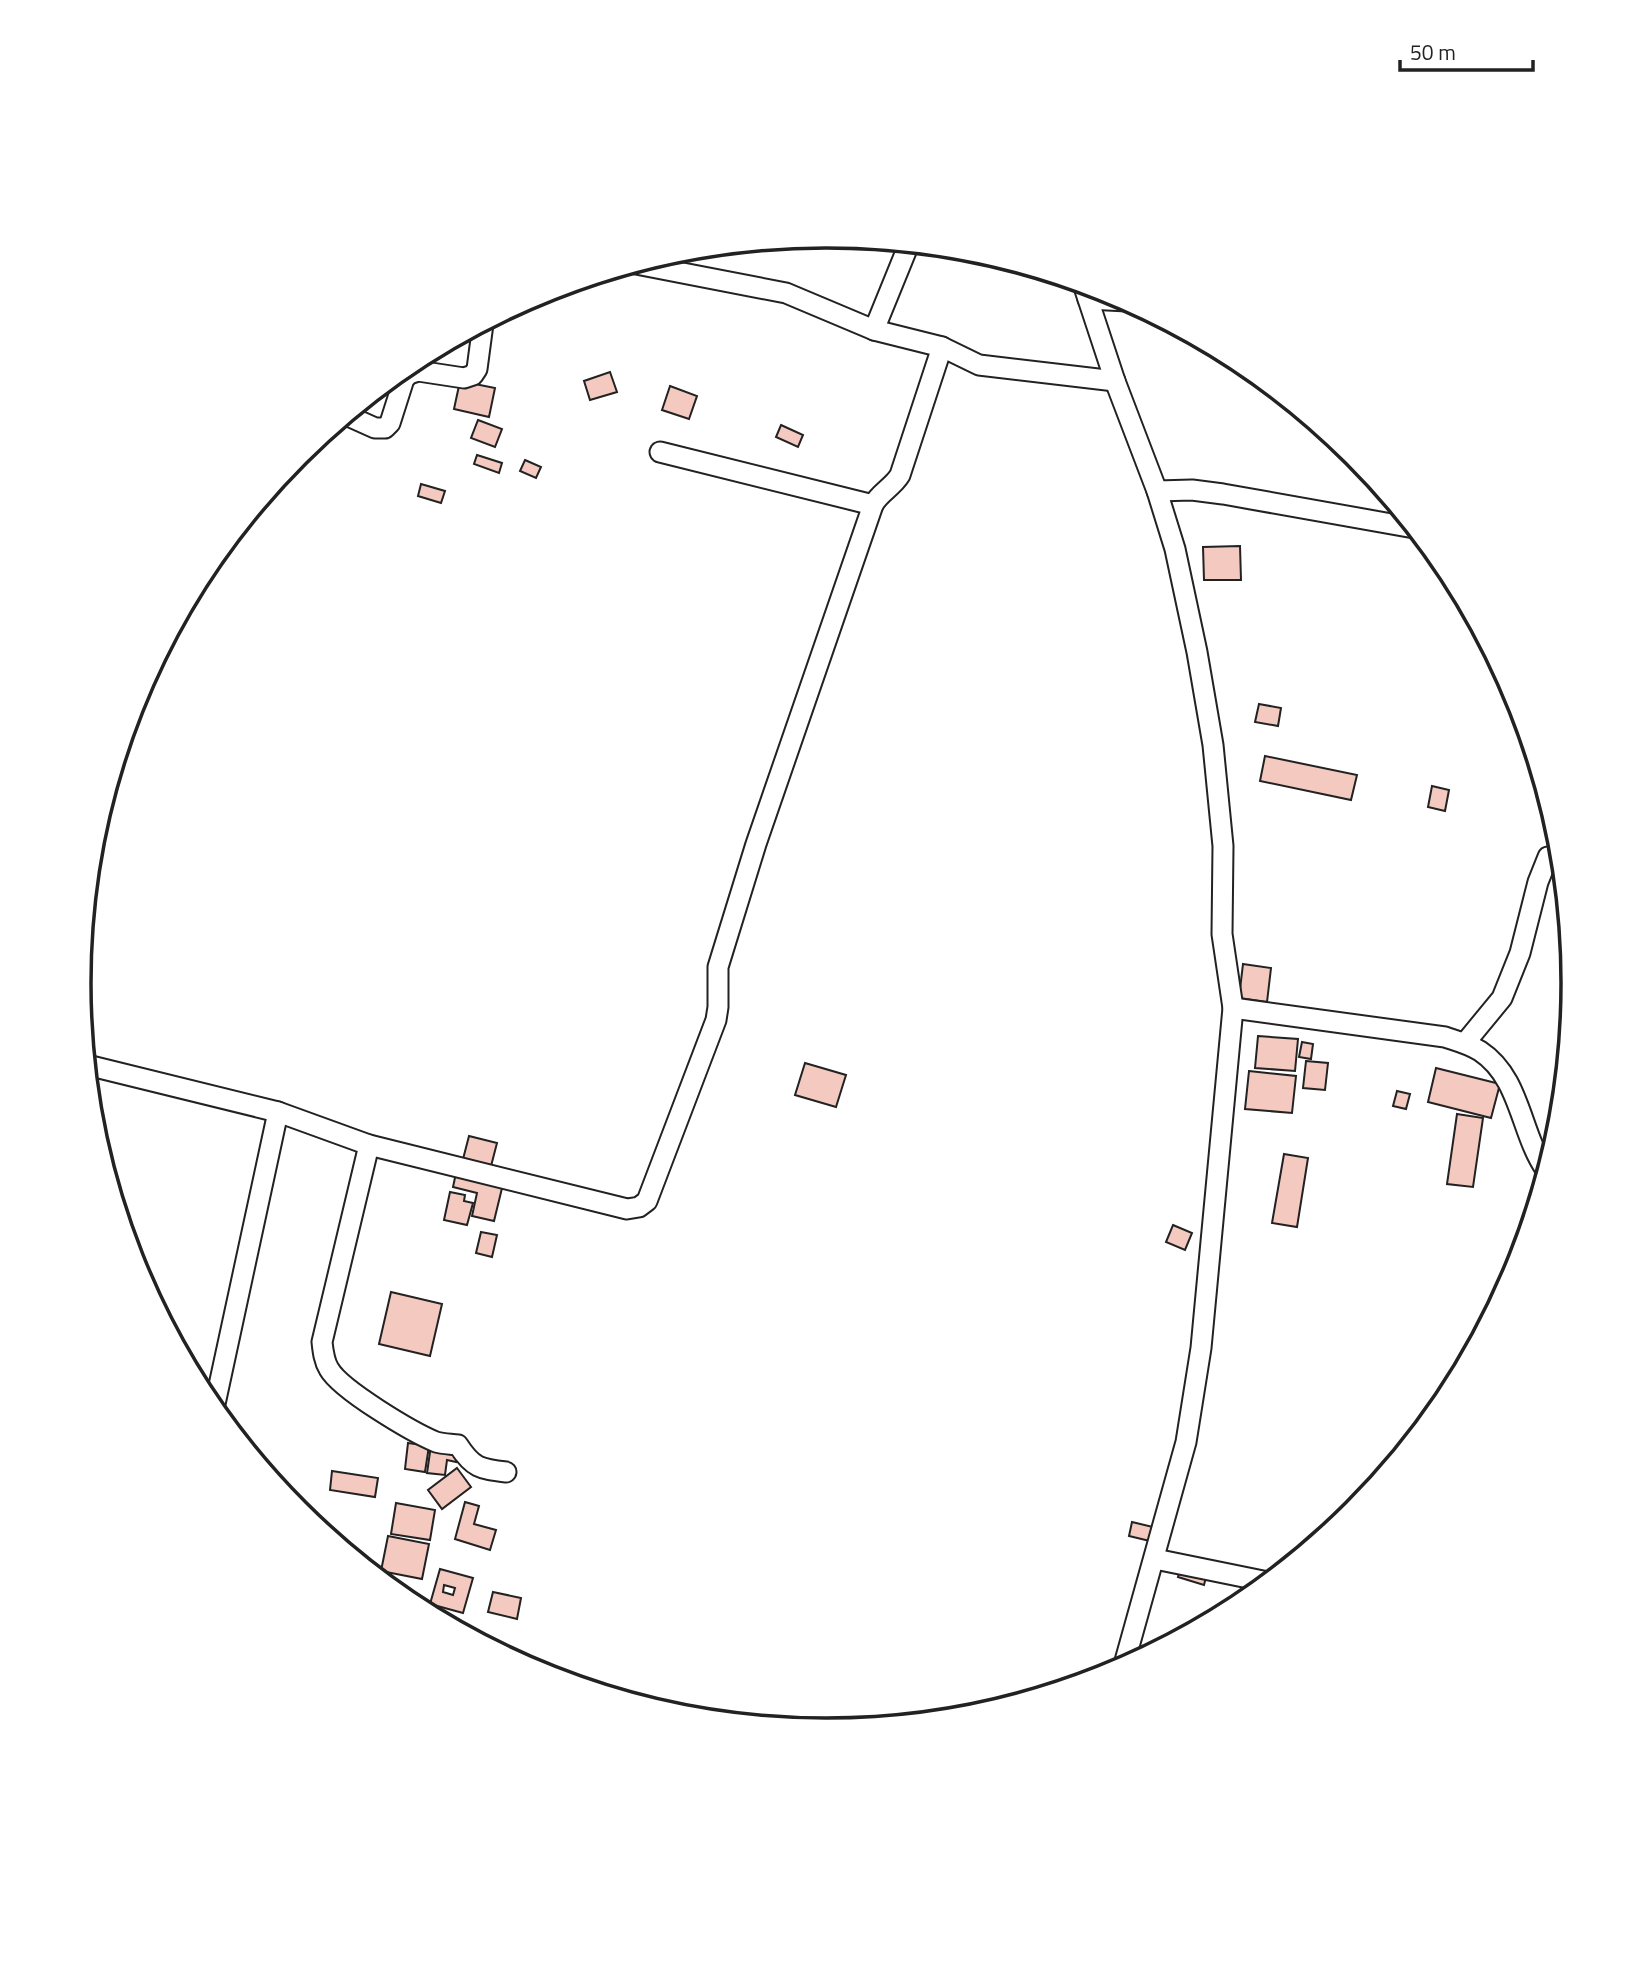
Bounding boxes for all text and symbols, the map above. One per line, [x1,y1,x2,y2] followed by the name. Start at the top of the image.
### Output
[1400,28,1533,72] scale bar
[1410,36,1456,68] text: 50 m

